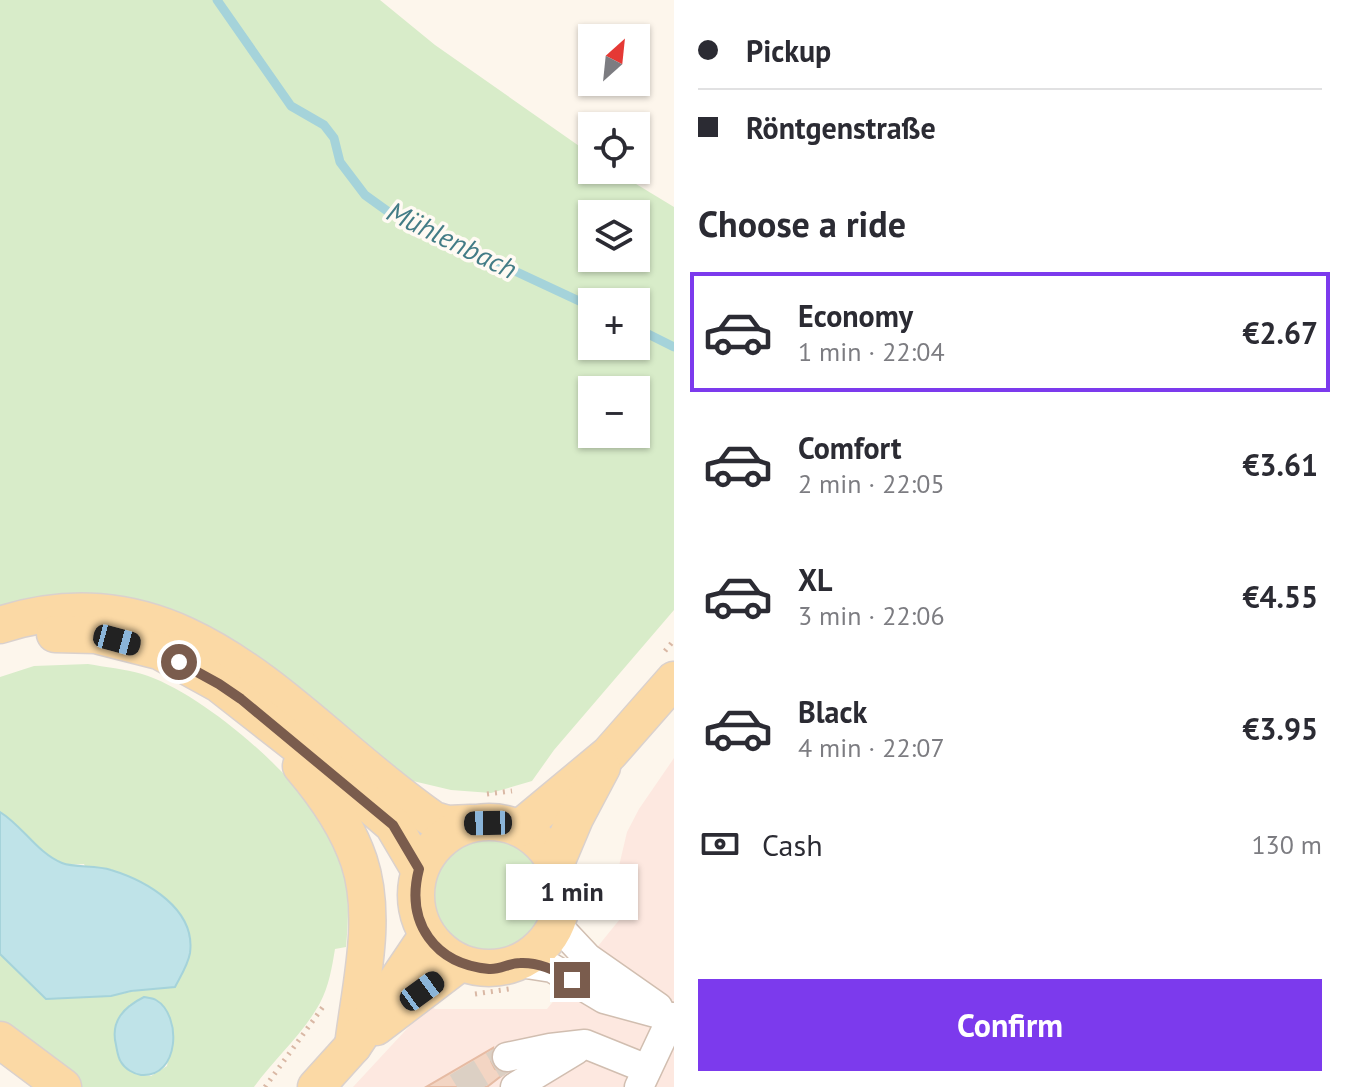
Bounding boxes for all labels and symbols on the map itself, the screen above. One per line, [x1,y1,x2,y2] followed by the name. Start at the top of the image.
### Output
[578,24,650,96] north arrow
[381,192,523,287] water label: Mühlenbach
[91,622,143,658] car
[161,644,197,680] route start
[464,811,512,835] car
[506,864,638,920] callout: 1 min
[554,962,590,998] route end
[396,967,448,1015] car

